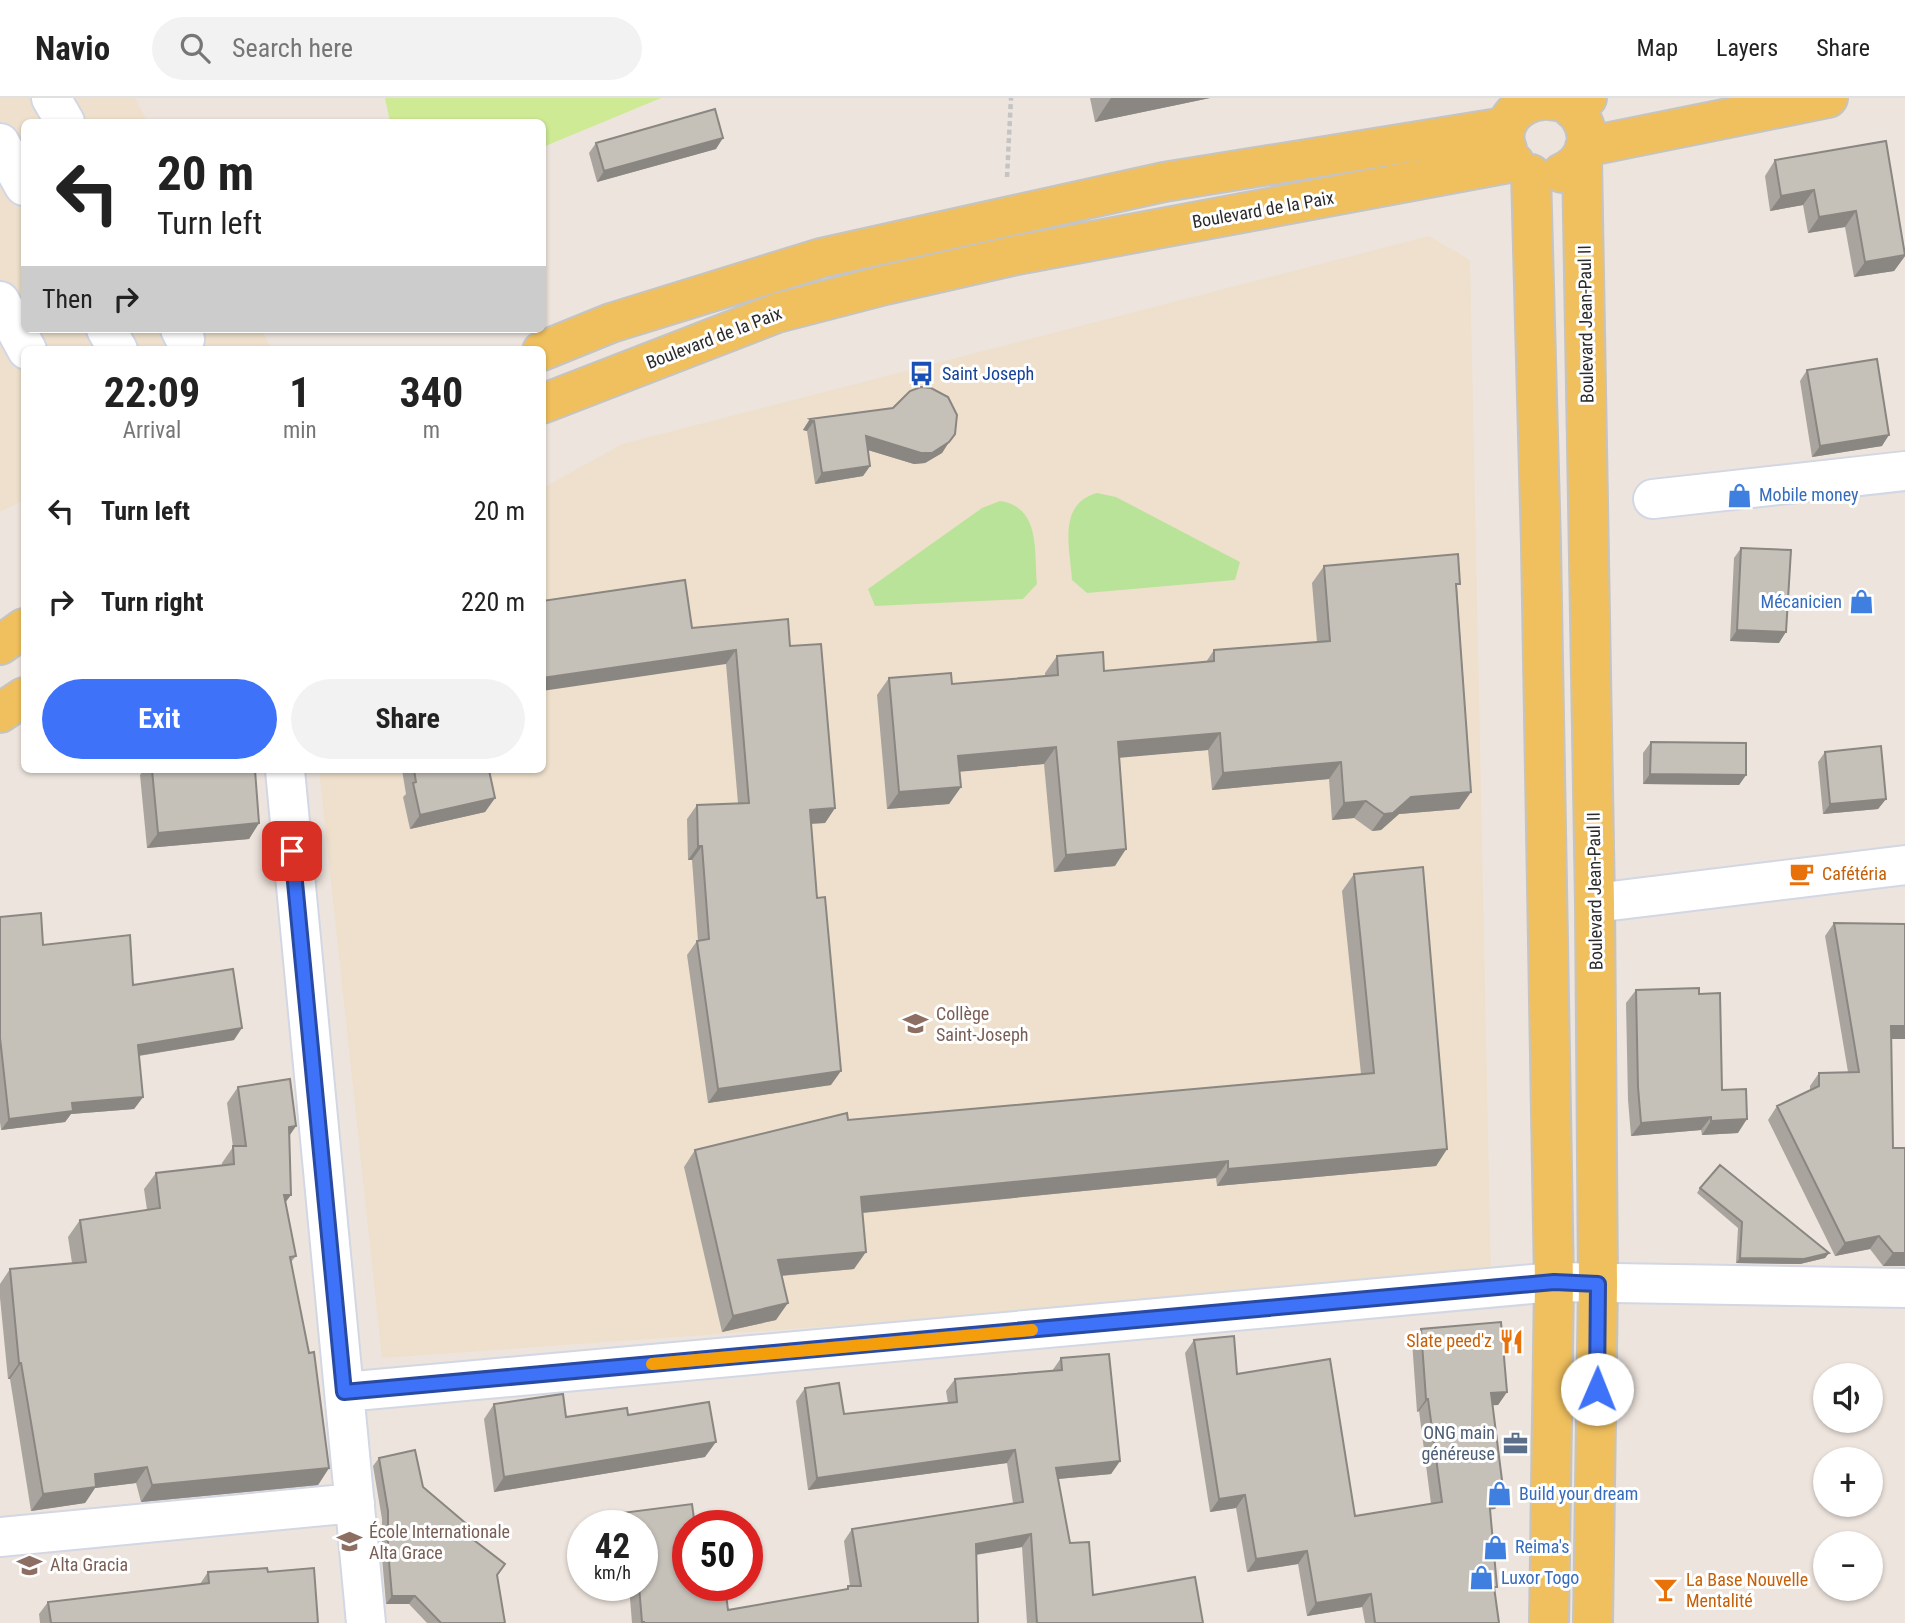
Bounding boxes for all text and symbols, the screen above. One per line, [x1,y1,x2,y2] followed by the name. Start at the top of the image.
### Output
[152,17,642,80] search box
[35,29,110,68] text: Navio
[176,29,214,67] icon: search
[232,33,353,63] text: Search here
[1637,34,1678,62] text: Map
[1716,34,1778,62] text: Layers
[1816,34,1870,62] text: Share
[157,145,254,202] text: 20 m
[42,147,133,238] icon: left
[1190,187,1335,232] street label: Boulevard de la Paix
[157,204,262,242] text: Turn left
[1574,245,1597,403] street label: Boulevard Jean-Paul II
[107,280,145,318] icon: right
[42,284,93,314] text: Then
[643,302,785,373] street label: Boulevard de la Paix
[908,360,936,388] bus stop icon: Saint Joseph
[942,363,1034,384] place label: Saint Joseph
[104,368,200,417] text: 22:09
[289,368,310,417] text: 1
[399,368,463,417] text: 340
[123,417,181,444] text: Arrival
[283,417,317,444] text: min
[423,417,440,444] text: m
[1725,481,1753,509] shop icon: Mobile money
[1759,484,1859,505] place label: Mobile money
[42,492,80,530] icon: left
[101,496,190,526] text: Turn left
[474,496,525,526] text: 20 m
[42,583,80,621] icon: right
[101,587,203,617] text: Turn right
[461,587,525,617] text: 220 m
[1848,588,1876,616] shop icon: Mécanicien
[1761,591,1842,612] place label: Mécanicien
[42,679,277,759] button: Exit
[291,679,525,759] button: Share
[1583,812,1606,970] street label: Boulevard Jean-Paul II
[262,821,322,881] pin
[273,832,311,870] icon: arrive
[1788,860,1816,888] cafe icon: Cafétéria
[1822,863,1887,884] place label: Cafétéria
[936,1003,1029,1045] place label: Collège Saint-Joseph
[902,1010,930,1038] school or university icon: Collège Saint-Joseph
[1498,1327,1526,1355] restaurant icon: Slate peed'z
[1406,1330,1492,1351] place label: Slate peed'z
[1560,1352,1634,1426] position arrow
[1813,1363,1883,1601] map controls
[1813,1363,1883,1433] button: sound
[1421,1422,1495,1464] place label: ONG main généreuse
[1501,1429,1529,1457] office icon: ONG main généreuse
[1813,1447,1883,1517] button: +
[1485,1480,1513,1508] shop icon: Build your dream
[1519,1483,1638,1504] place label: Build your dream
[672,1510,763,1601] speed limit sign: 50
[369,1521,510,1563] place label: École Internationale Alta Grace
[595,1526,630,1567] text: 42
[335,1528,363,1556] school or university icon: École Internationale Alta Grace
[1813,1531,1883,1601] button: −
[1481,1533,1509,1561] shop icon: Reima's
[1515,1536,1569,1557] place label: Reima's
[16,1551,44,1579] school or university icon: Alta Gracia
[50,1554,128,1575] place label: Alta Gracia
[594,1562,631,1583] text: km/h
[1467,1564,1495,1592] shop icon: Luxor Togo
[1501,1567,1579,1588] place label: Luxor Togo
[1686,1569,1808,1611] place label: La Base Nouvelle Mentalité
[1652,1576,1680,1604] bar icon: La Base Nouvelle Mentalité

